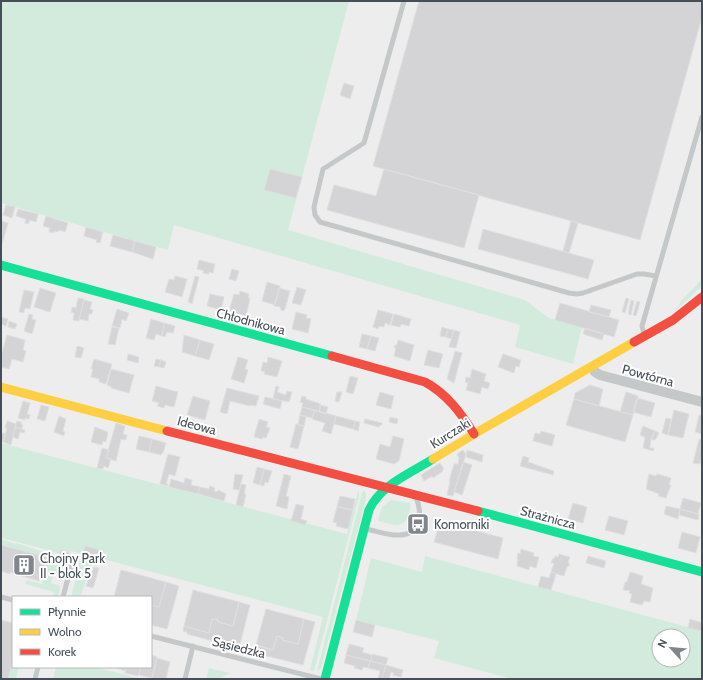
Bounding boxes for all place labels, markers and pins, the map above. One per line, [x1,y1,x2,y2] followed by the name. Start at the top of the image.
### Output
[405,511,431,537] bus stop icon: Komorniki
[434,516,489,532] place label: Komorniki
[40,550,105,581] place label: Chojny Park II - blok 5
[11,552,37,578] building icon: Chojny Park II - blok 5

